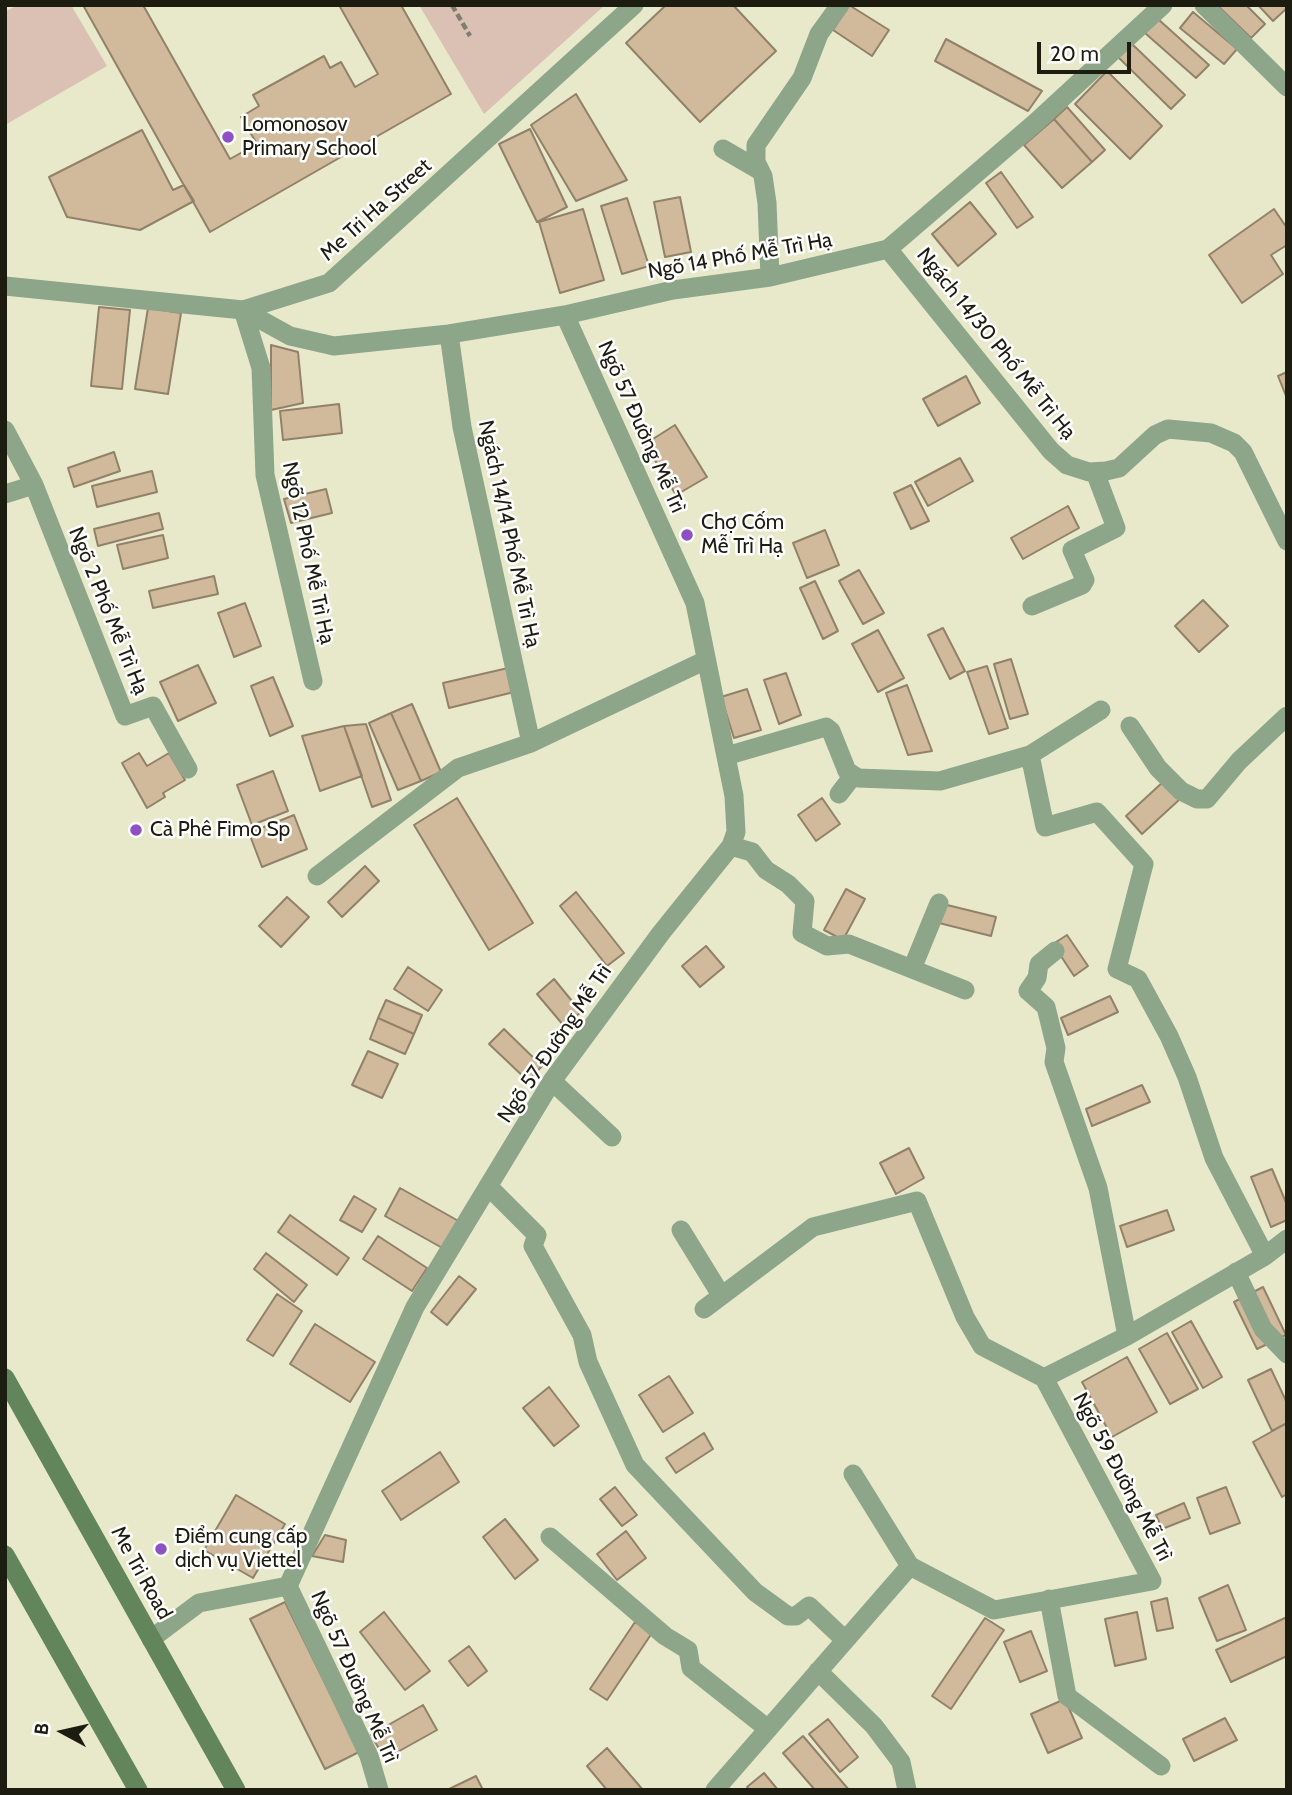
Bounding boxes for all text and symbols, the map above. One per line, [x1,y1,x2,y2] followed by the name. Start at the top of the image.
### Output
[1040,28,1134,72] scale bar
[1050,41,1099,66] text: 20 m
[242,112,377,162] place label: Lomonosov Primary School
[220,129,236,145] marker: Lomonosov Primary School
[315,154,437,266] street label: Me Tri Ha Street
[646,227,834,285] street label: Ngõ 14 Phố Mễ Trì Hạ
[911,243,1081,445] street label: Ngách 14/30 Phố Mễ Trì Hạ
[592,337,690,517] street label: Ngõ 57 Đường Mễ Trì
[473,418,545,650] street label: Ngách 14/14 Phố Mễ Trì Hạ
[276,460,340,646] street label: Ngõ 12 Phố Mễ Trì Hạ
[701,510,784,560] place label: Chợ Cốm Mễ Trì Hạ
[63,523,153,699] street label: Ngõ 2 Phố Mễ Trì Hạ
[679,527,695,543] marker: Chợ Cốm Mễ Trì Hạ
[150,817,290,843] place label: Cà Phê Fimo Sp
[128,822,144,838] marker: Cà Phê Fimo Sp
[493,960,617,1128] street label: Ngõ 57 Đường Mễ Trì
[1067,1389,1177,1565] street label: Ngõ 59 Đường Mễ Trì
[105,1522,177,1624] street label: Me Tri Road
[175,1524,307,1574] place label: Điểm cung cấp dịch vụ Viettel
[153,1541,169,1557] marker: Điểm cung cấp dịch vụ Viettel
[305,1587,403,1767] street label: Ngõ 57 Đường Mễ Trì
[28,1697,98,1767] north arrow
[29,1722,54,1737] text: B

